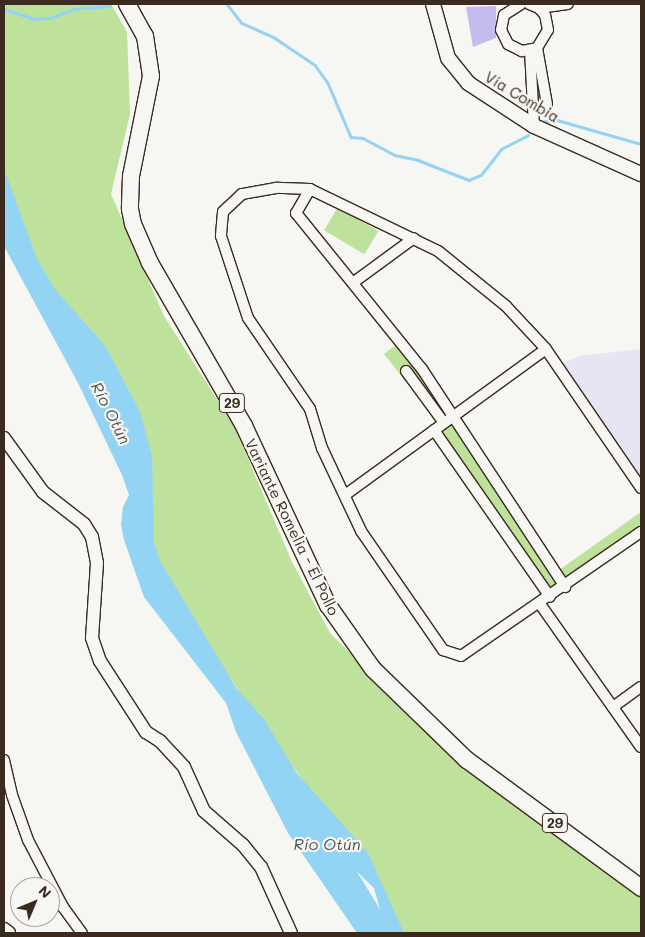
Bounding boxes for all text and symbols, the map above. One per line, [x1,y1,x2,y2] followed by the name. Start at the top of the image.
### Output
[482,68,562,126] street label: Vía Combia
[87,379,135,447] water label: Río Otún
[218,392,246,414] road number: 29
[241,436,343,618] street label: Variante Romelia - El Pollo
[541,811,569,834] road number: 29
[293,834,361,854] water label: Río Otún
[10,877,60,927] north arrow
[35,881,56,902] text: N

